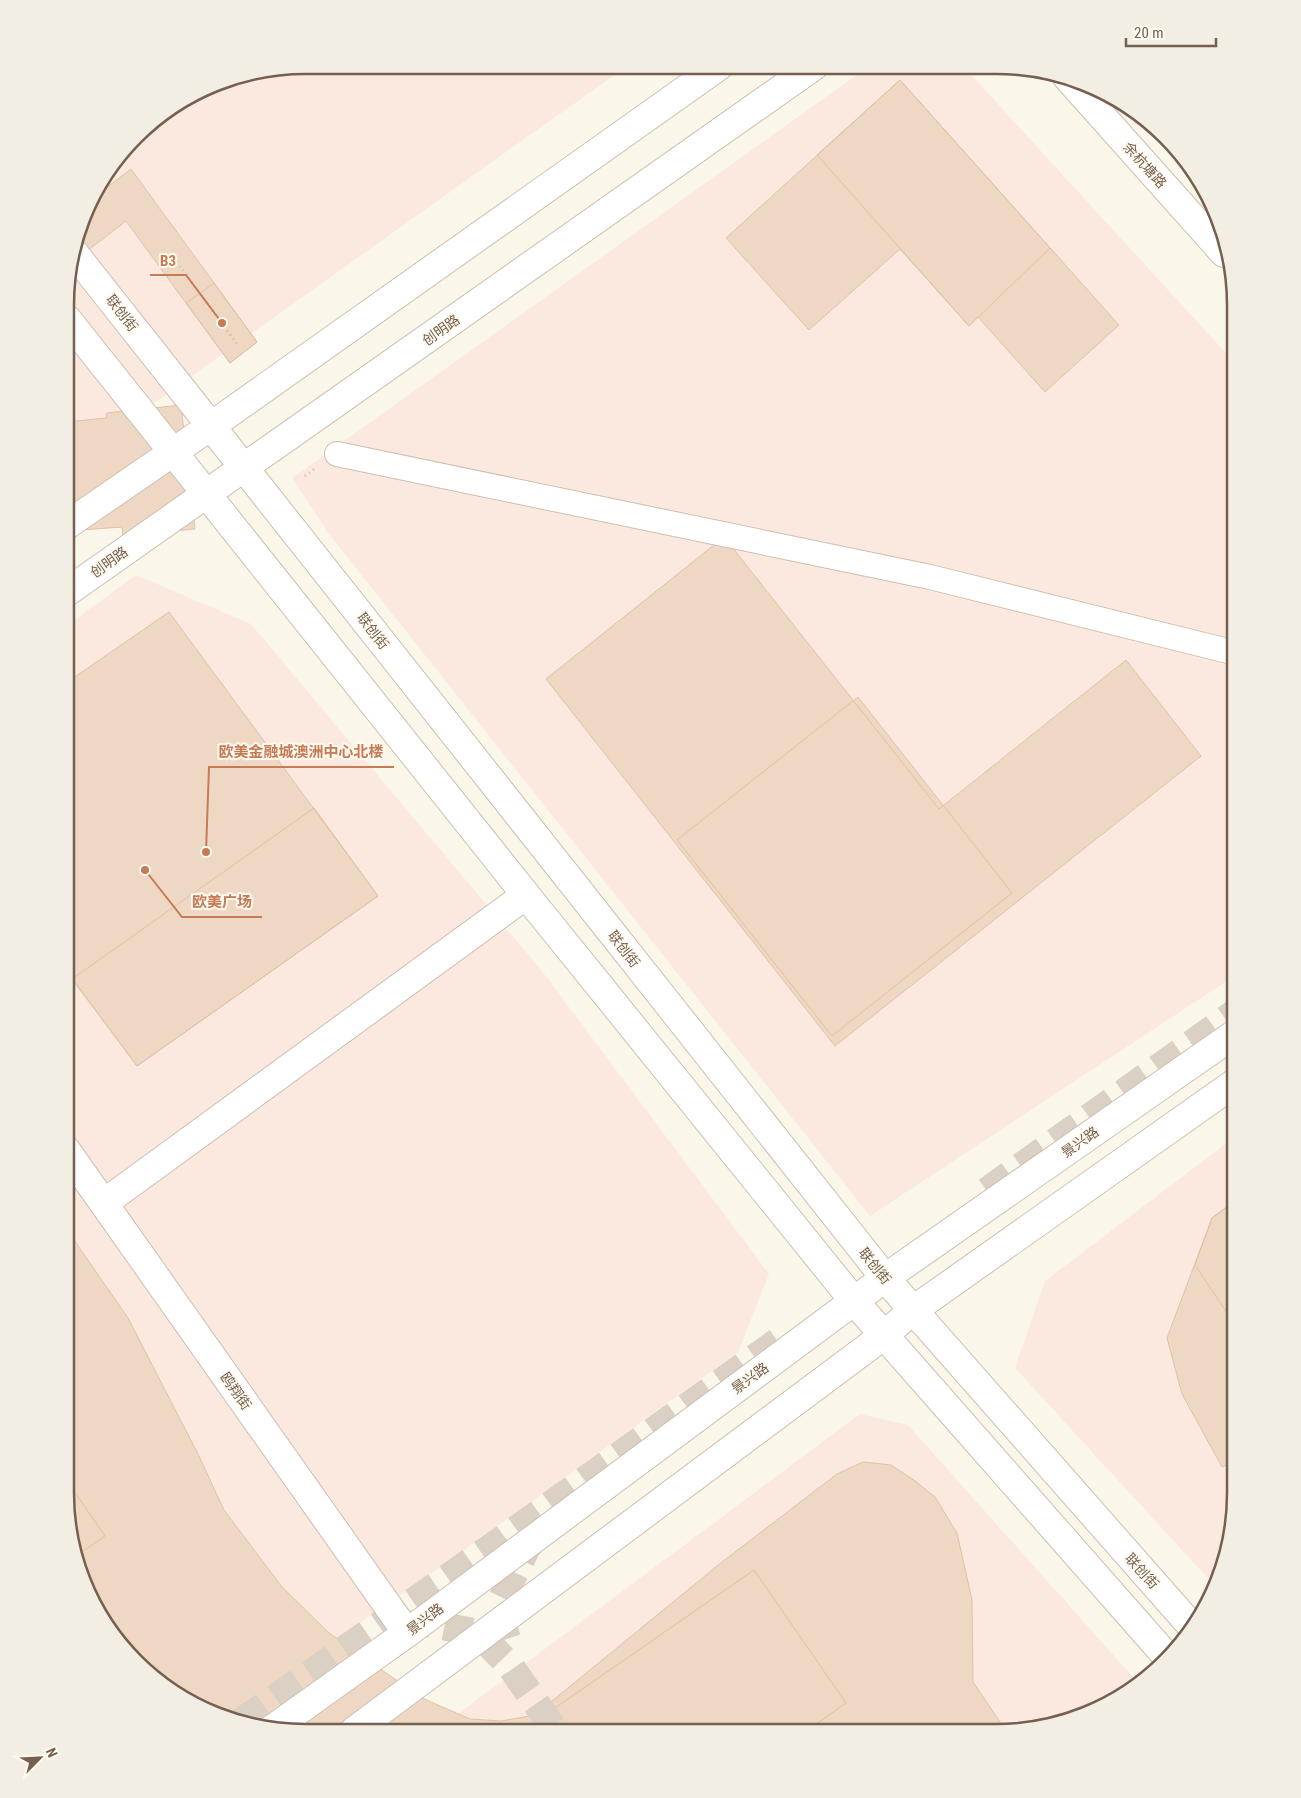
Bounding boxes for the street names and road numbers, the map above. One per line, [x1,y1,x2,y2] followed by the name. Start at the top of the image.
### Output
[1120,139,1170,191] street label: 余杭塘路
[103,292,141,334] street label: 联创街
[419,311,463,349] street label: 创明路
[87,543,131,581] street label: 创明路
[354,610,392,652] street label: 联创街
[605,928,643,970] street label: 联创街
[1058,1123,1102,1161] street label: 景兴路
[856,1245,894,1287] street label: 联创街
[728,1359,772,1397] street label: 景兴路
[217,1369,255,1413] street label: 鸥翔街
[1122,1550,1162,1592] street label: 联创街
[403,1600,447,1638] street label: 景兴路

